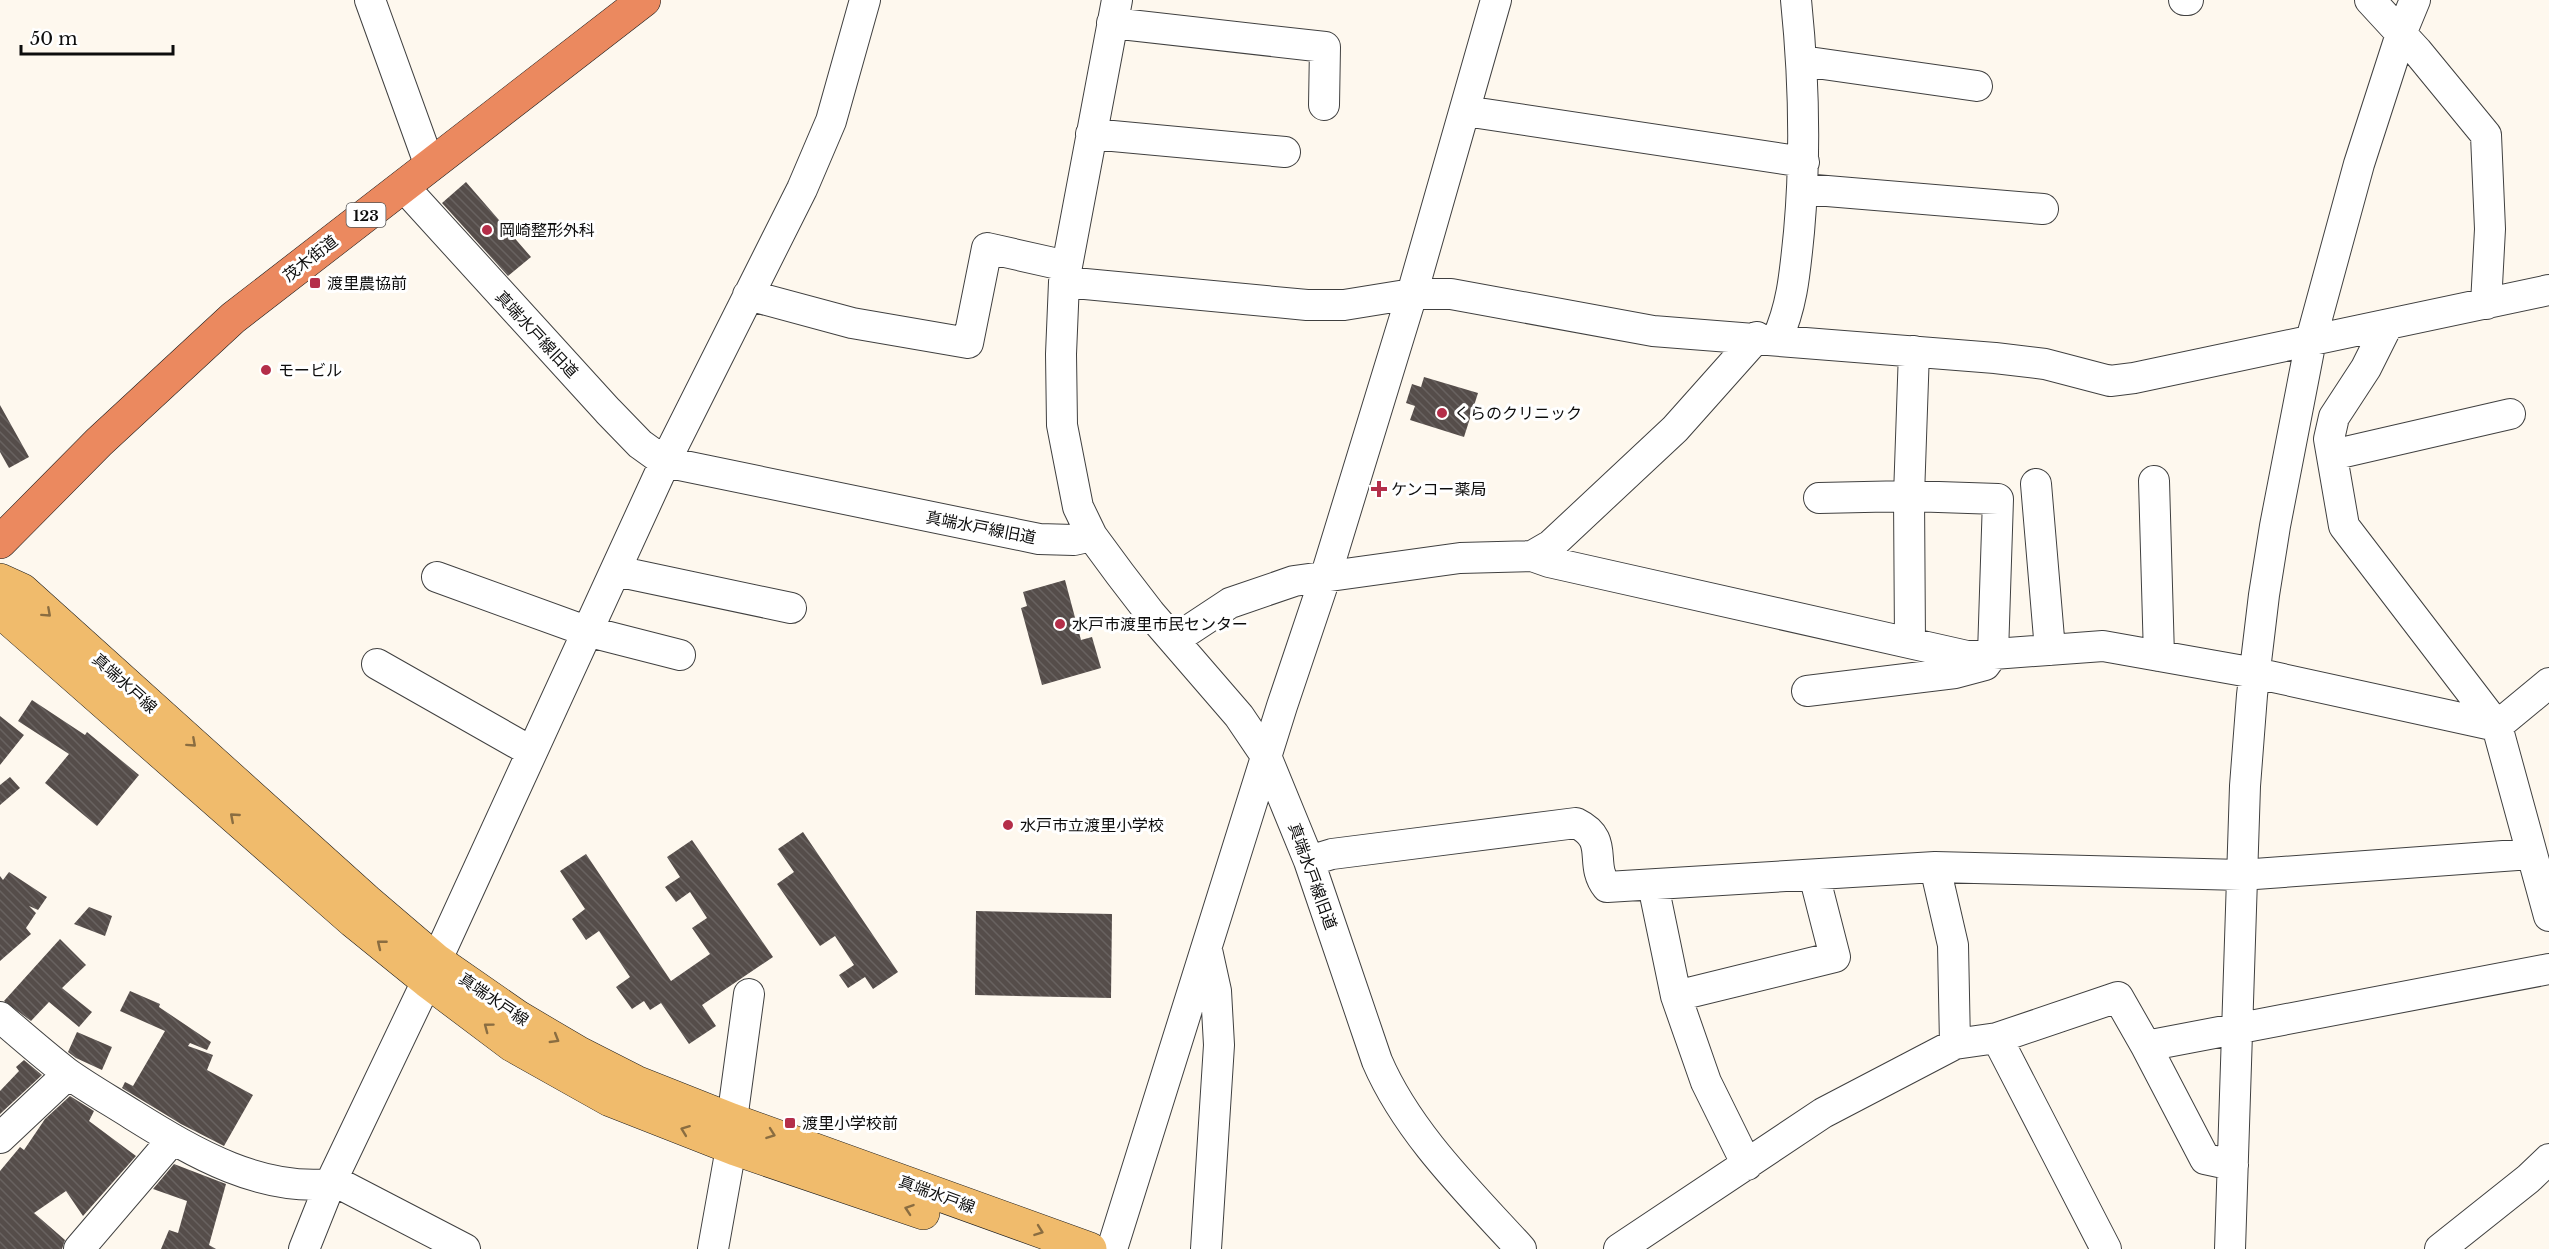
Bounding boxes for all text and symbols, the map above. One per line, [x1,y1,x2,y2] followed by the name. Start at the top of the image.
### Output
[21,18,172,56] scale bar
[30,28,78,50] text: 50 m
[346,203,386,227] road number: 123
[499,220,595,240] place label: 岡崎整形外科
[480,223,494,237] marker: 岡崎整形外科
[279,230,341,286] street label: 茂木街道
[327,273,407,293] place label: 渡里農協前
[308,276,322,290] marker: 渡里農協前
[491,286,583,382] street label: 真端水戸線旧道
[278,360,342,380] place label: モービル
[259,363,273,377] marker: モービル
[1454,403,1582,423] place label: くらのクリニック
[1435,406,1449,420] marker: くらのクリニック
[1391,479,1487,499] place label: ケンコー薬局
[1372,482,1386,496] marker: ケンコー薬局
[924,506,1038,548] street label: 真端水戸線旧道
[41,606,51,617] one-way arrow
[1072,614,1248,634] place label: 水戸市渡里市民センター
[1053,617,1067,631] marker: 水戸市渡里市民センター
[89,649,161,717] street label: 真端水戸線
[186,736,196,747] one-way arrow
[230,813,241,824] one-way arrow
[1020,815,1164,835] place label: 水戸市立渡里小学校
[1001,818,1015,832] marker: 水戸市立渡里小学校
[1284,820,1342,932] street label: 真端水戸線旧道
[377,940,388,951] one-way arrow
[455,968,533,1030] street label: 真端水戸線
[484,1024,495,1035] one-way arrow
[549,1032,559,1043] one-way arrow
[802,1113,898,1133] place label: 渡里小学校前
[783,1116,797,1130] marker: 渡里小学校前
[680,1125,691,1137] one-way arrow
[765,1127,776,1140] one-way arrow
[896,1171,978,1217] street label: 真端水戸線
[904,1203,915,1216] one-way arrow
[1033,1223,1044,1236] one-way arrow

